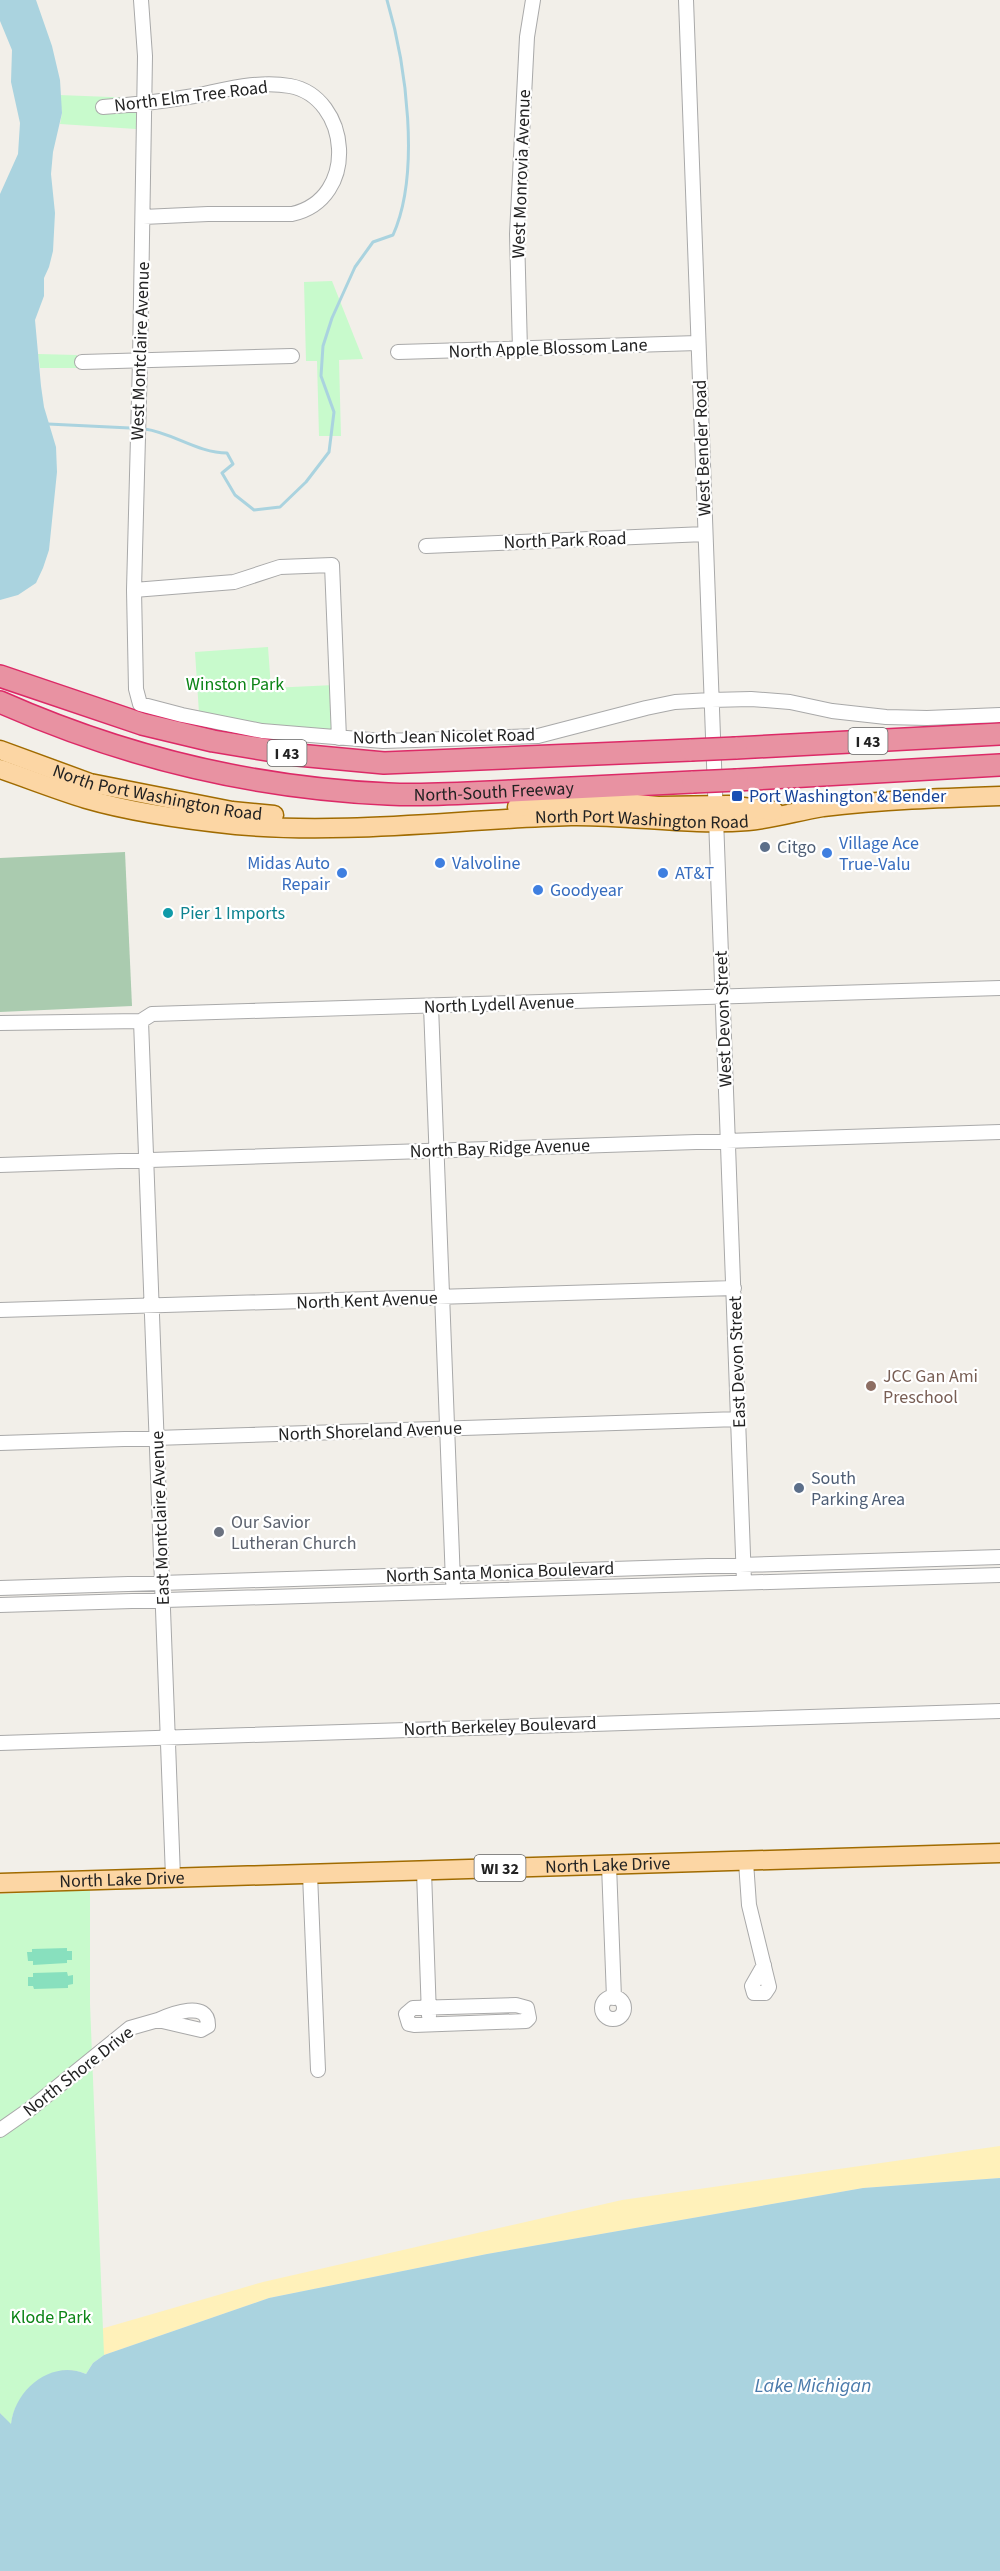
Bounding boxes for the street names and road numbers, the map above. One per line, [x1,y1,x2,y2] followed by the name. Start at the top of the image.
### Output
[113,75,269,118] street label: North Elm Tree Road
[506,89,537,259] street label: West Monrovia Avenue
[125,261,156,441] street label: West Montclaire Avenue
[448,333,648,364] street label: North Apple Blossom Lane
[688,379,717,517] street label: West Bender Road
[503,526,627,555] street label: North Park Road
[353,722,535,751] street label: North Jean Nicolet Road
[848,728,888,754] road number: I 43
[268,740,306,766] road number: I 43
[49,758,263,827] street label: North Port Washington Road
[414,776,575,808] street label: North-South Freeway
[535,804,750,835] street label: North Port Washington Road
[709,950,738,1088] street label: West Devon Street
[423,989,575,1020] street label: North Lydell Avenue
[409,1133,591,1164] street label: North Bay Ridge Avenue
[296,1286,438,1315] street label: North Kent Avenue
[723,1296,752,1428] street label: East Devon Street
[278,1416,462,1447] street label: North Shoreland Avenue
[145,1430,176,1606] street label: East Montclaire Avenue
[385,1556,615,1589] street label: North Santa Monica Boulevard
[403,1711,597,1742] street label: North Berkeley Boulevard
[545,1851,671,1880] street label: North Lake Drive
[474,1855,526,1881] road number: WI 32
[59,1865,185,1894] street label: North Lake Drive
[18,2020,139,2122] street label: North Shore Drive

